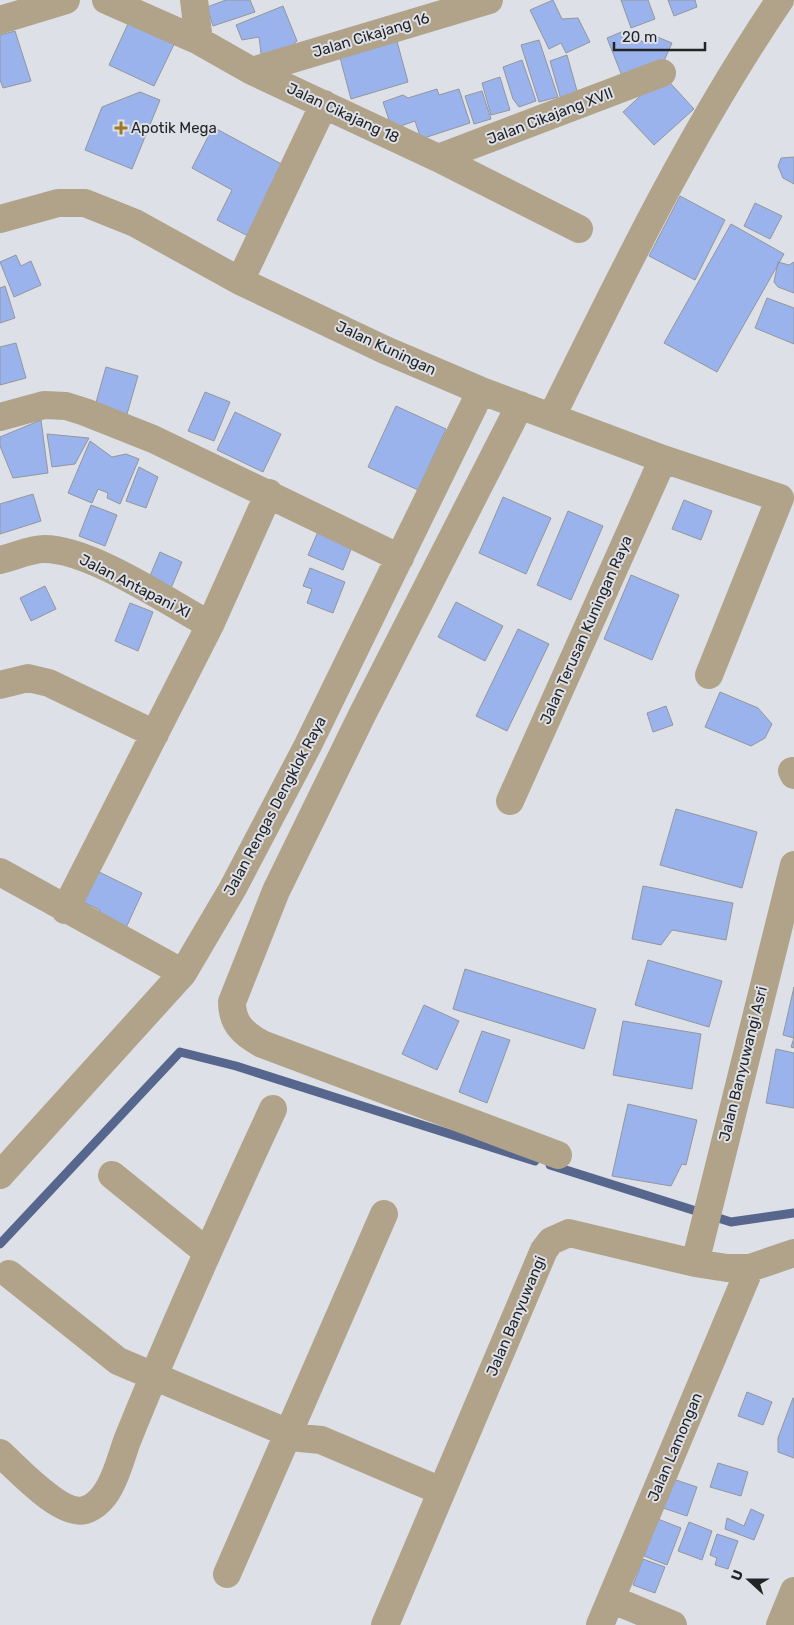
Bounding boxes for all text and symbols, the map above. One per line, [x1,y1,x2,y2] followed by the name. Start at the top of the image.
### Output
[310,9,432,61] street label: Jalan Cikajang 16
[614,20,705,52] scale bar
[622,28,657,46] text: 20 m
[284,79,402,147] street label: Jalan Cikajang 18
[485,84,615,148] street label: Jalan Cikajang XVII
[131,119,217,137] place label: Apotik Mega
[115,122,127,134] marker: Apotik Mega
[333,317,439,379] street label: Jalan Kuningan
[536,533,636,727] street label: Jalan Terusan Kuningan Raya
[76,550,194,622] street label: Jalan Antapani XI
[220,713,330,899] street label: Jalan Rengas Dengklok Raya
[715,985,771,1143] street label: Jalan Banyuwangi Asri
[483,1253,549,1379] street label: Jalan Banyuwangi
[644,1390,706,1504] street label: Jalan Lamongan
[724,1555,774,1605] north arrow
[728,1568,747,1583] text: U

